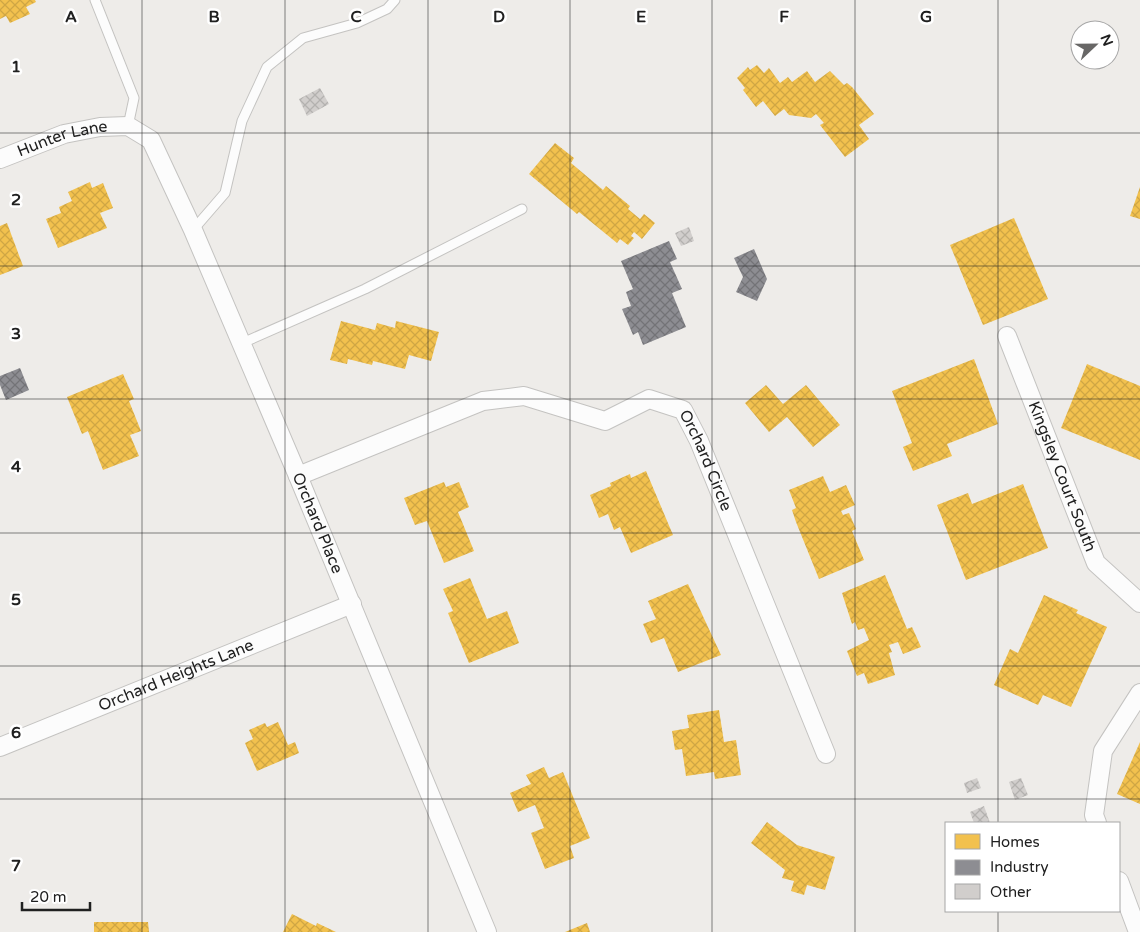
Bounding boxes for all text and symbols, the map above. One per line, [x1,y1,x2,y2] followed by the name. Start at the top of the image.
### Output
[65,7,77,27] text: A
[208,7,220,27] text: B
[350,7,362,27] text: C
[493,7,505,27] text: D
[636,7,646,27] text: E
[779,7,789,27] text: F
[920,7,932,27] text: G
[1070,20,1120,70] north arrow
[1097,32,1117,49] text: N
[11,57,21,77] text: 1
[14,117,108,161] street label: Hunter Lane
[11,190,21,210] text: 2
[11,324,21,344] text: 3
[1024,398,1101,555] street label: Kingsley Court South
[675,406,736,514] street label: Orchard Circle
[11,457,21,477] text: 4
[288,470,347,576] street label: Orchard Place
[11,590,21,610] text: 5
[95,635,257,716] street label: Orchard Heights Lane
[11,723,21,743] text: 6
[945,822,1120,912] legend
[990,833,1040,851] text: Homes
[11,856,21,876] text: 7
[990,858,1049,876] text: Industry
[22,880,90,912] scale bar
[990,883,1032,901] text: Other
[30,888,67,906] text: 20 m

